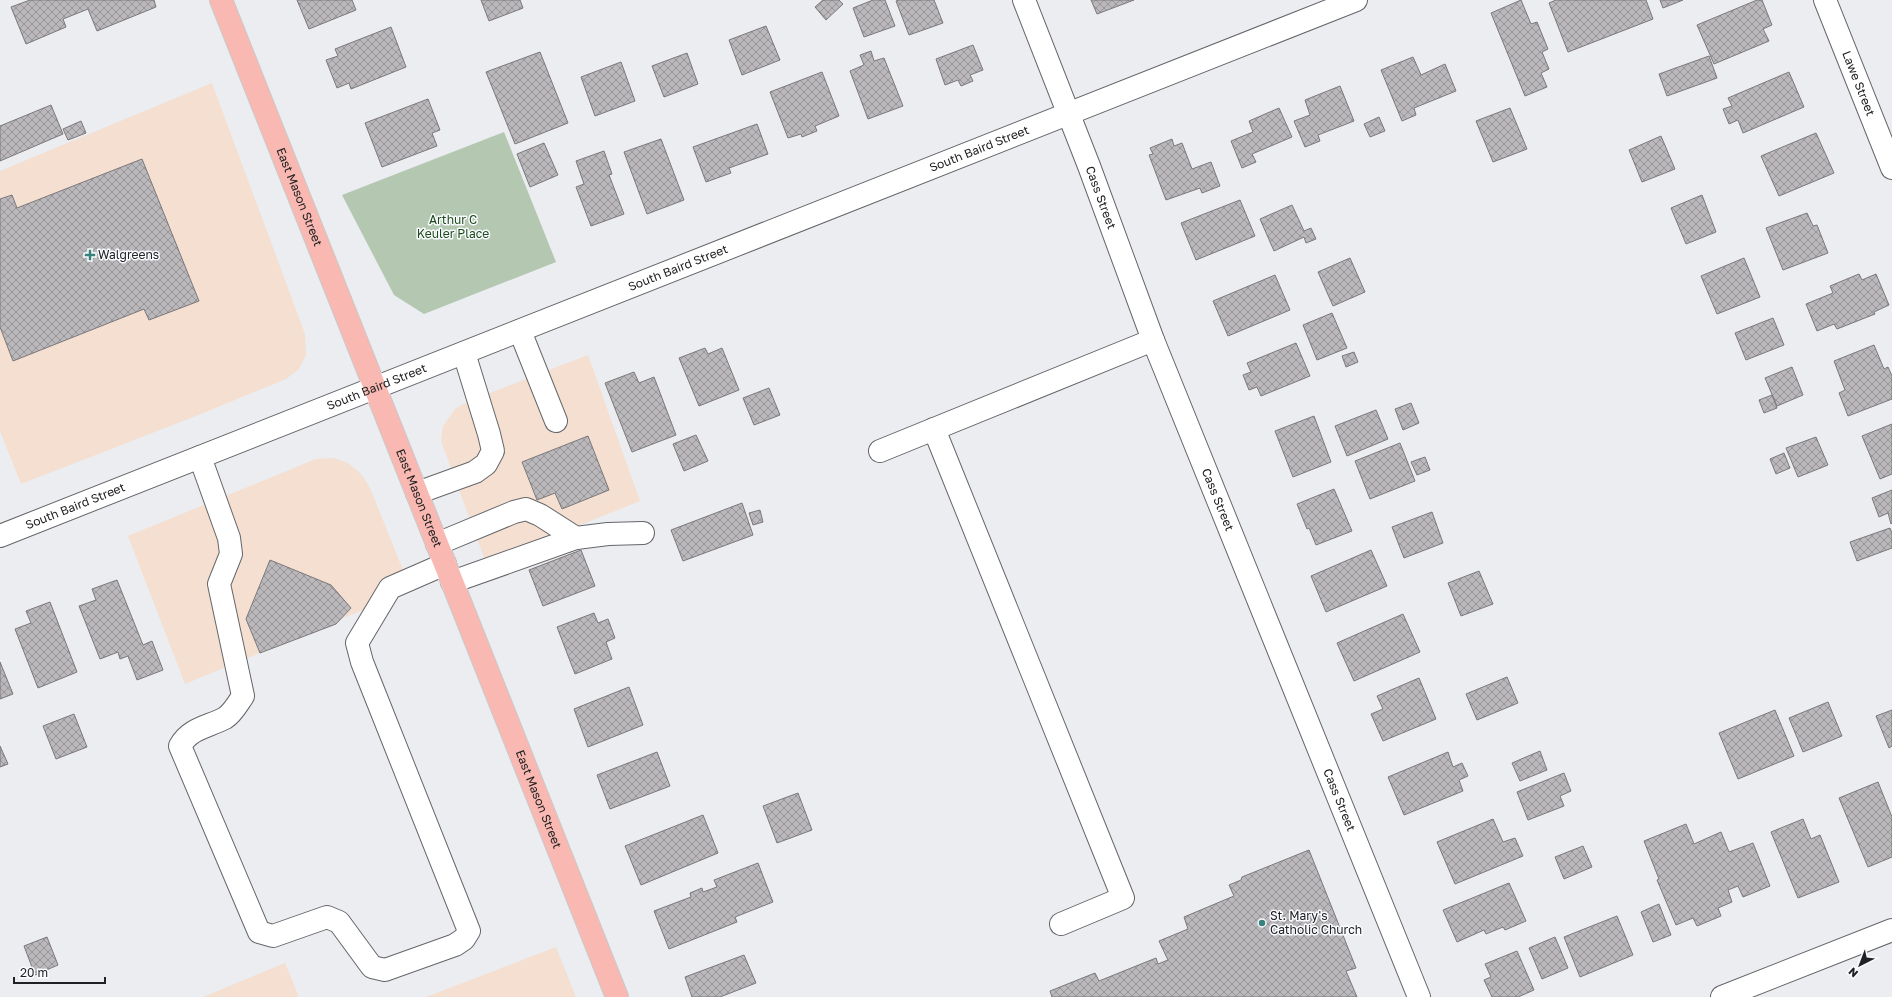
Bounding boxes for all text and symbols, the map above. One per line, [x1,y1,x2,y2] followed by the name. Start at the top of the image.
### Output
[1839,49,1879,118] street label: Lawe Street
[927,122,1031,175] street label: South Baird Street
[273,145,326,249] street label: East Mason Street
[1083,164,1120,231] street label: Cass Street
[417,212,489,241] park label: Arthur C Keuler Place
[626,241,730,294] street label: South Baird Street
[98,247,159,262] place label: Walgreens
[85,250,95,260] marker: Walgreens
[324,360,429,413] street label: South Baird Street
[393,446,446,550] street label: East Mason Street
[1199,466,1238,533] street label: Cass Street
[23,479,127,532] street label: South Baird Street
[513,748,565,851] street label: East Mason Street
[1320,766,1359,834] street label: Cass Street
[1270,908,1362,937] place label: St. Mary's Catholic Church
[1257,918,1267,928] marker: St. Mary's Catholic Church
[1840,945,1880,985] north arrow
[14,959,105,985] scale bar
[20,965,48,980] text: 20 m
[1846,965,1860,980] text: N

